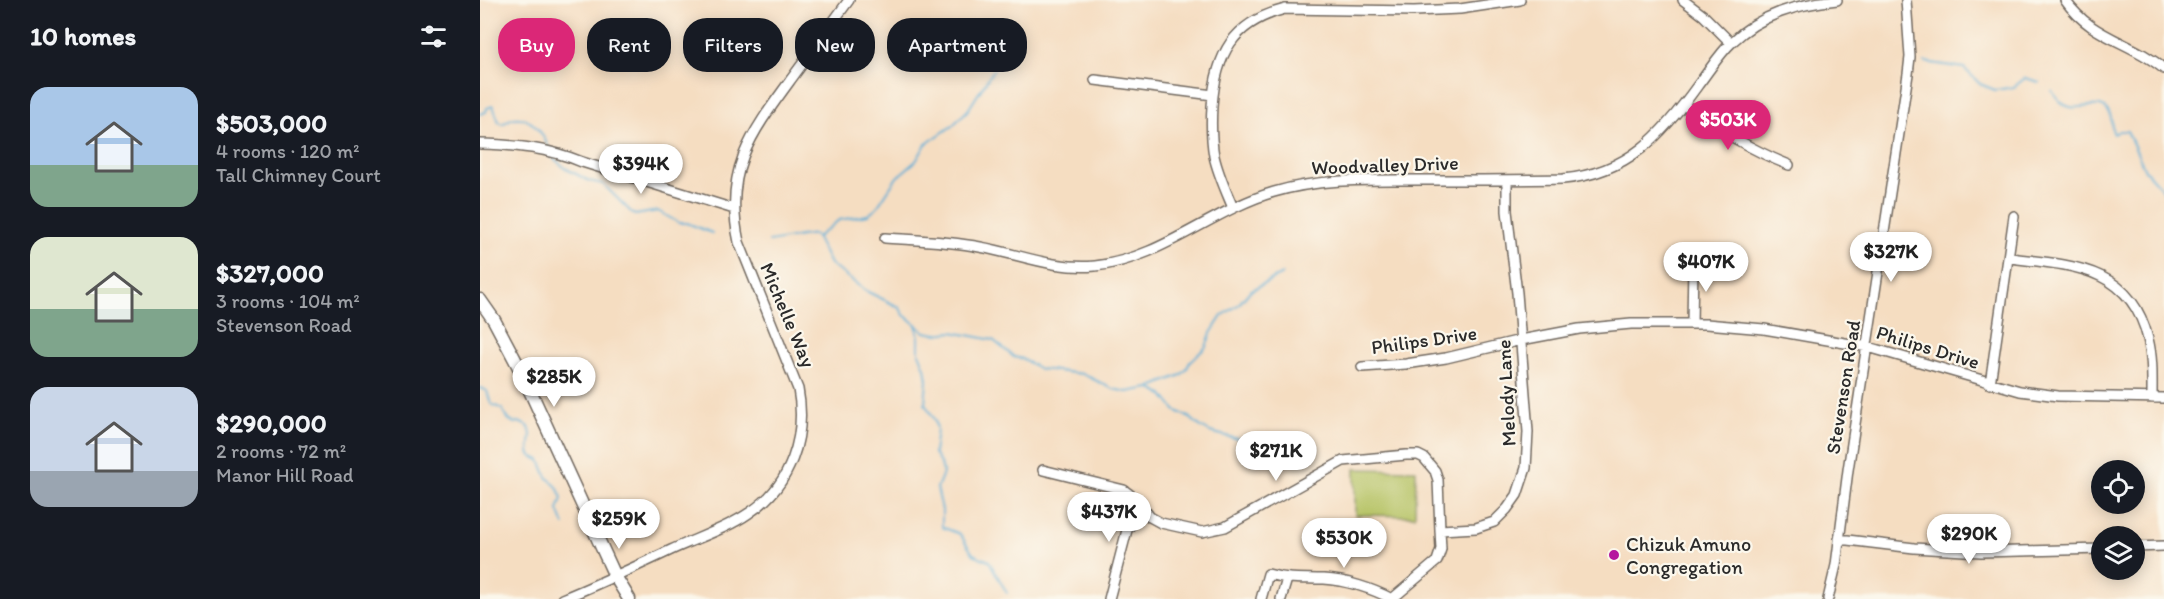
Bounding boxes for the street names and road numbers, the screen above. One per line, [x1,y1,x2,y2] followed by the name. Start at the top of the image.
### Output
[1311,150,1459,180] street label: Woodvalley Drive
[755,259,821,372] street label: Michelle Way
[1821,318,1865,456] street label: Stevenson Road
[1873,320,1983,374] street label: Philips Drive
[1369,321,1479,359] street label: Philips Drive
[1491,339,1521,447] street label: Melody Lane

